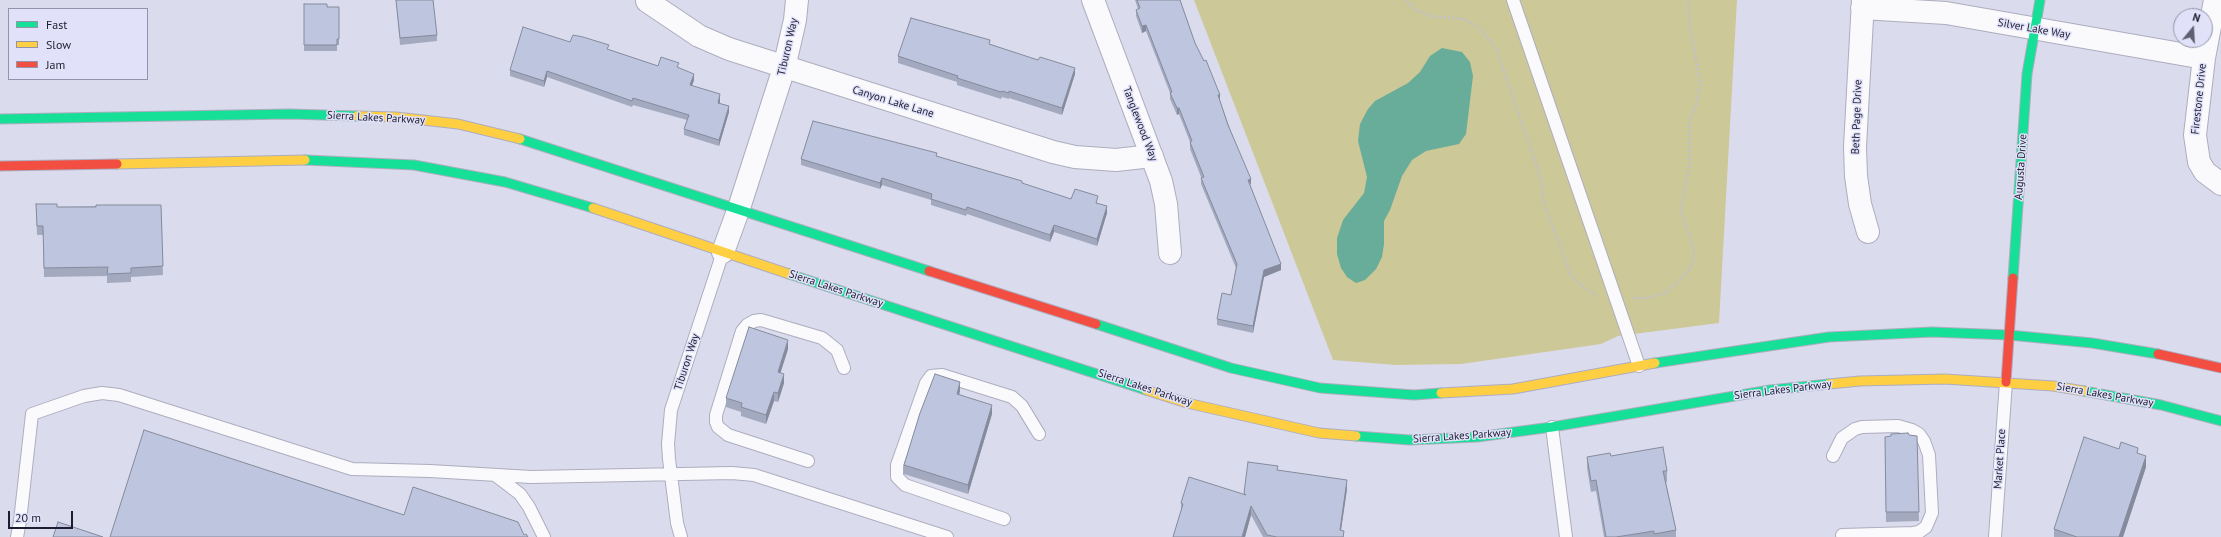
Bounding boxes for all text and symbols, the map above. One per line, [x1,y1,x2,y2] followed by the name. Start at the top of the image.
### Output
[8,8,148,80] legend
[2173,8,2213,48] north arrow
[2191,10,2202,25] text: N
[1997,16,2071,42] street label: Silver Lake Way
[46,17,67,32] text: Fast
[775,17,801,77] street label: Tiburon Way
[46,37,71,52] text: Slow
[46,57,65,72] text: Jam
[2189,63,2209,135] street label: Firestone Drive
[1849,79,1865,155] street label: Beth Page Drive
[851,83,935,121] street label: Canyon Lake Lane
[1120,85,1160,163] street label: Tanglewood Way
[327,109,425,127] street label: Sierra Lakes Parkway
[2012,134,2030,200] street label: Augusta Drive
[787,268,885,310] street label: Sierra Lakes Parkway
[672,332,702,392] street label: Tiburon Way
[1096,367,1194,409] street label: Sierra Lakes Parkway
[1733,377,1833,403] street label: Sierra Lakes Parkway
[2055,380,2155,410] street label: Sierra Lakes Parkway
[1412,426,1512,446] street label: Sierra Lakes Parkway
[1991,428,2009,490] street label: Market Place
[10,503,75,529] scale bar
[15,510,41,525] text: 20 m

